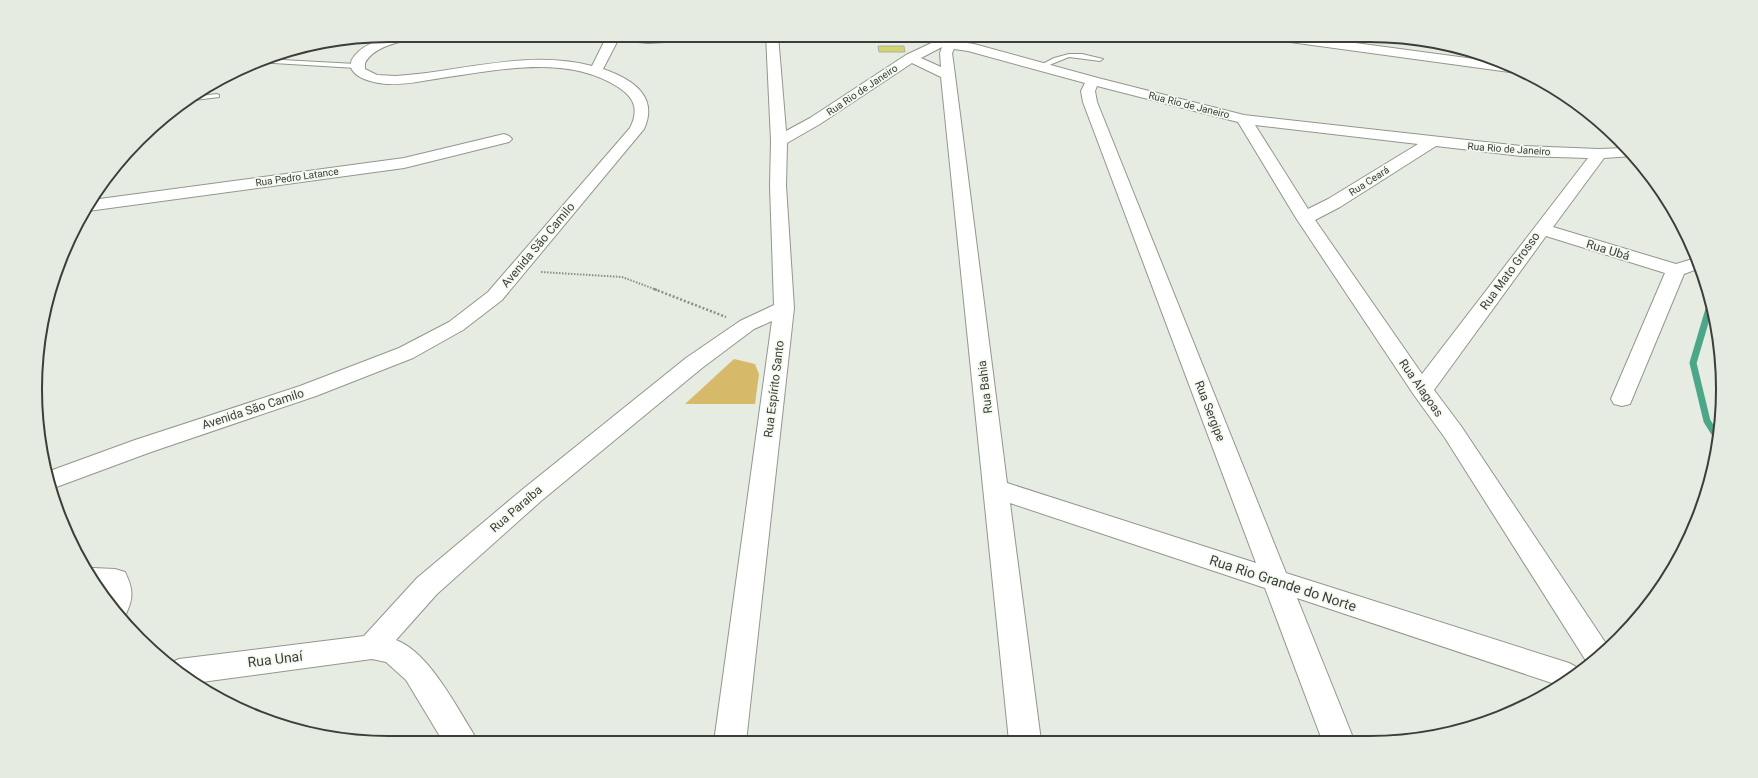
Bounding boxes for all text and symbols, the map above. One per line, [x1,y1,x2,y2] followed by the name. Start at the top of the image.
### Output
[825,62,900,118] street label: Rua Rio de Janeiro
[1147,90,1231,120] street label: Rua Rio de Janeiro
[1467,141,1551,157] street label: Rua Rio de Janeiro
[1347,164,1391,198] street label: Rua Ceará
[255,166,339,188] street label: Rua Pedro Latance
[498,200,578,290] street label: Avenida São Camilo
[1477,229,1543,312] street label: Rua Mato Grosso
[1585,237,1631,263] street label: Rua Ubá
[761,339,787,438] street label: Rua Espírito Santo
[1396,357,1446,419] street label: Rua Alagoas
[975,360,995,414] street label: Rua Bahia
[1192,379,1228,443] street label: Rua Sergipe
[200,386,306,432] street label: Avenida São Camilo
[487,483,545,535] street label: Rua Paraíba
[1208,552,1358,614] street label: Rua Rio Grande do Norte
[247,648,304,670] street label: Rua Unaí

